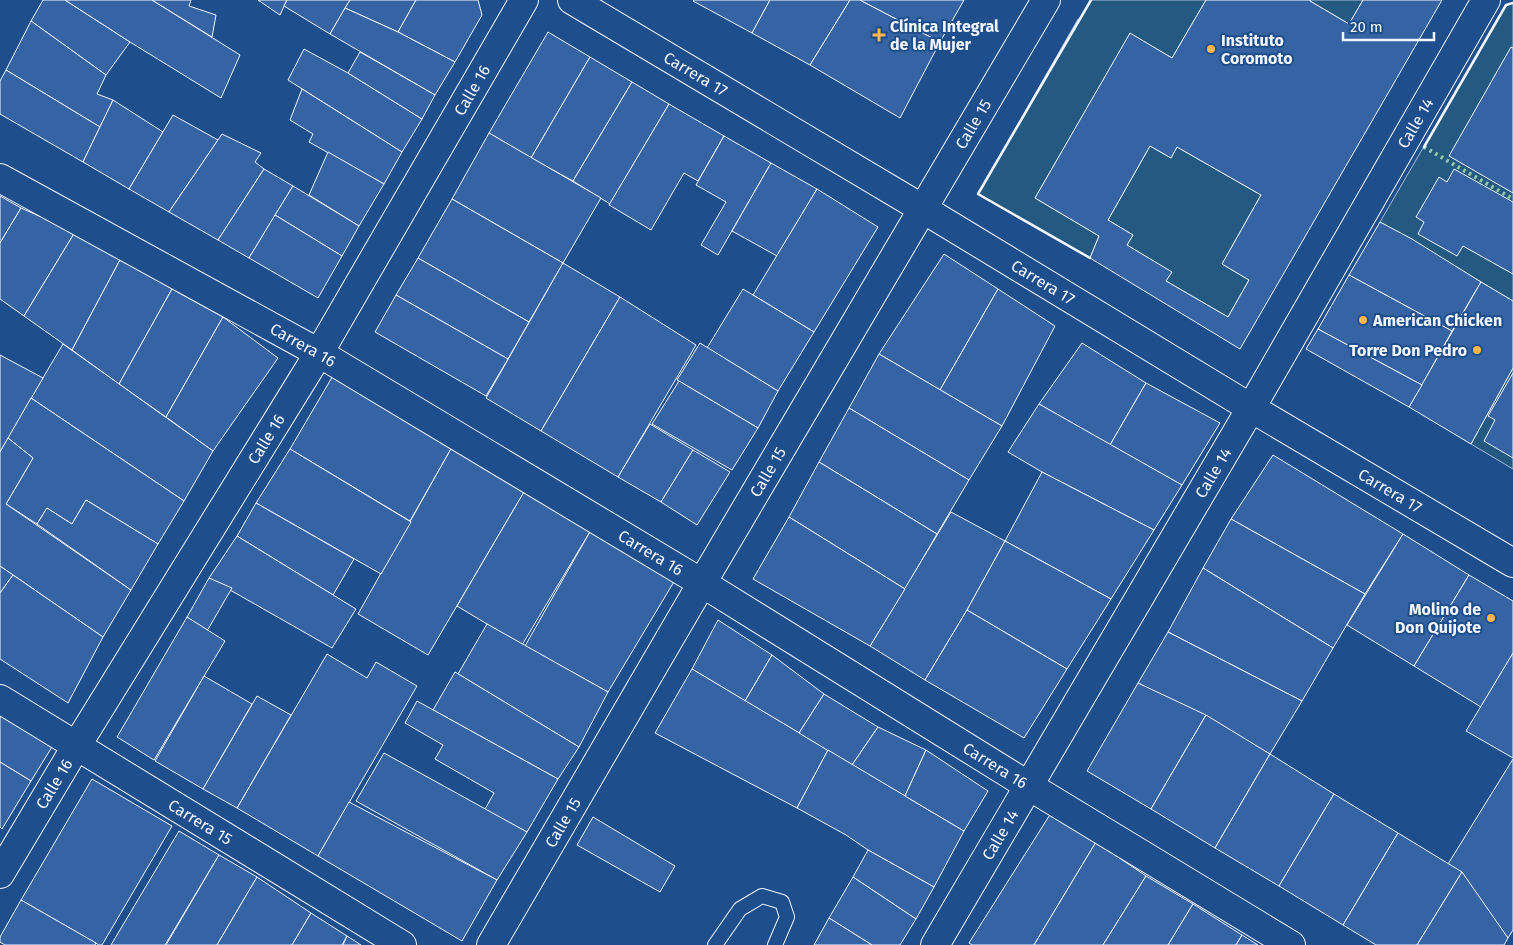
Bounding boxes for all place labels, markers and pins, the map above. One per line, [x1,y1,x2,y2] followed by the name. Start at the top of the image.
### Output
[890,17,999,54] place label: Clínica Integral de la Mujer
[872,28,886,42] marker: Clínica Integral de la Mujer
[1221,31,1293,68] place label: Instituto Coromoto
[1205,43,1217,55] marker: Instituto Coromoto
[1372,311,1502,330] place label: American Chicken
[1357,314,1369,326] marker: American Chicken
[1349,341,1467,360] place label: Torre Don Pedro
[1471,344,1483,356] marker: Torre Don Pedro
[1395,600,1481,637] place label: Molino de Don Quijote
[1485,612,1497,624] marker: Molino de Don Quijote

